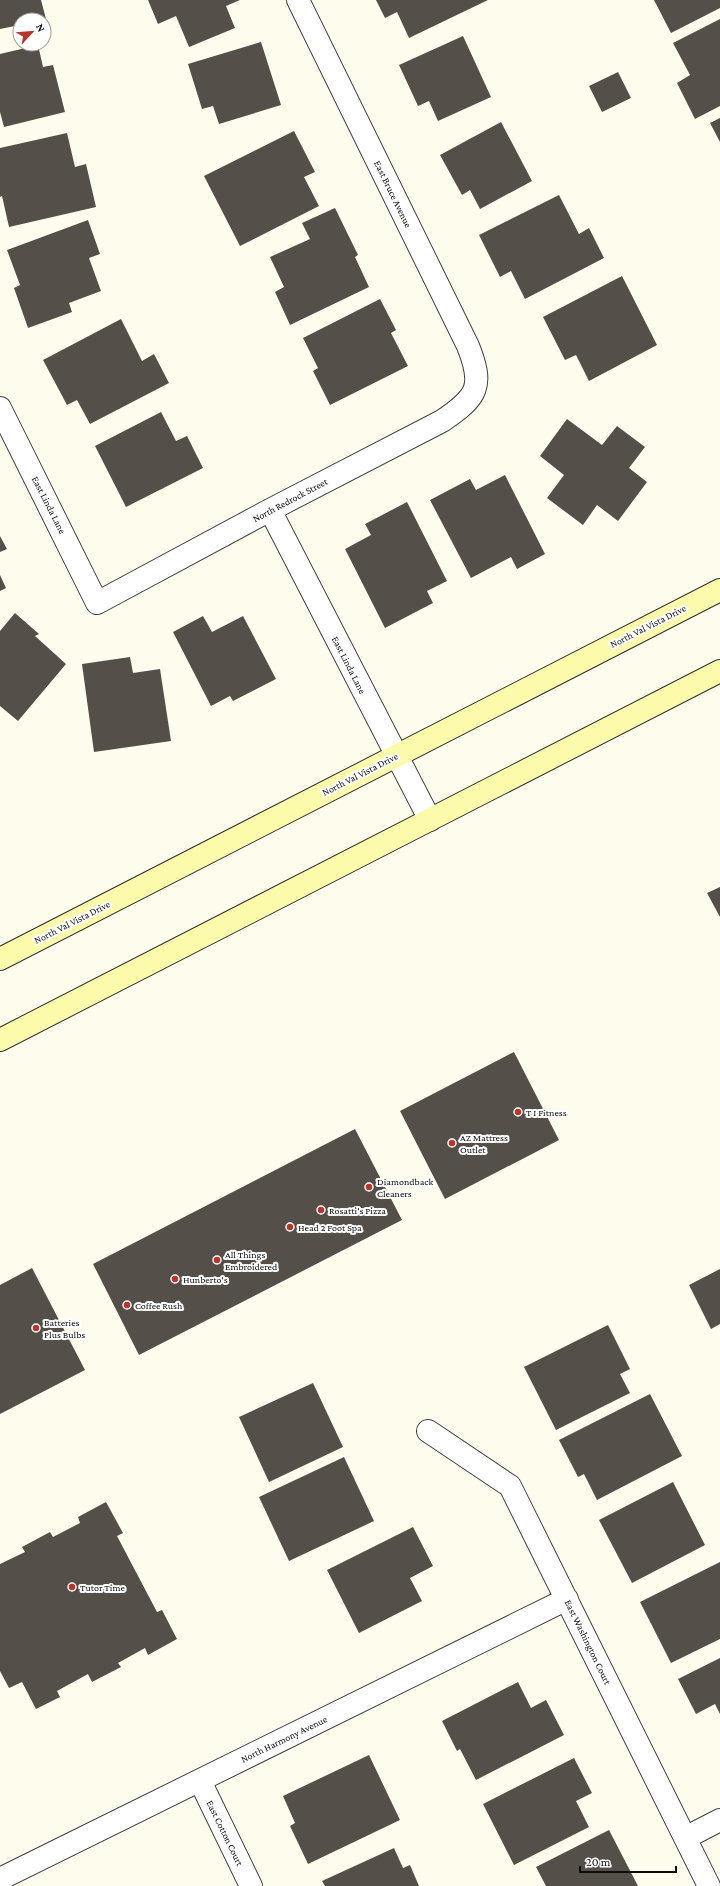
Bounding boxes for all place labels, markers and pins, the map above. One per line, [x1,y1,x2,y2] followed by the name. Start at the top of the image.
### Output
[513,1107,523,1117] marker: T I Fitness
[526,1107,567,1118] place label: T I Fitness
[460,1132,508,1155] place label: AZ Mattress Outlet
[447,1138,457,1148] marker: AZ Mattress Outlet
[377,1176,433,1199] place label: Diamondback Cleaners
[364,1182,374,1192] marker: Diamondback Cleaners
[316,1205,326,1215] marker: Rosatti's Pizza
[329,1205,386,1216] place label: Rosatti's Pizza
[285,1222,295,1232] marker: Head 2 Foot Spa
[298,1222,362,1233] place label: Head 2 Foot Spa
[225,1249,278,1272] place label: All Things Embroidered
[212,1255,222,1265] marker: All Things Embroidered
[170,1274,180,1284] marker: Hunberto's
[183,1274,228,1285] place label: Hunberto's
[122,1300,132,1310] marker: Coffee Rush
[135,1300,183,1311] place label: Coffee Rush
[44,1317,85,1340] place label: Batteries Plus Bulbs
[31,1323,41,1333] marker: Batteries Plus Bulbs
[67,1582,77,1592] marker: Tutor Time
[80,1582,125,1593] place label: Tutor Time

